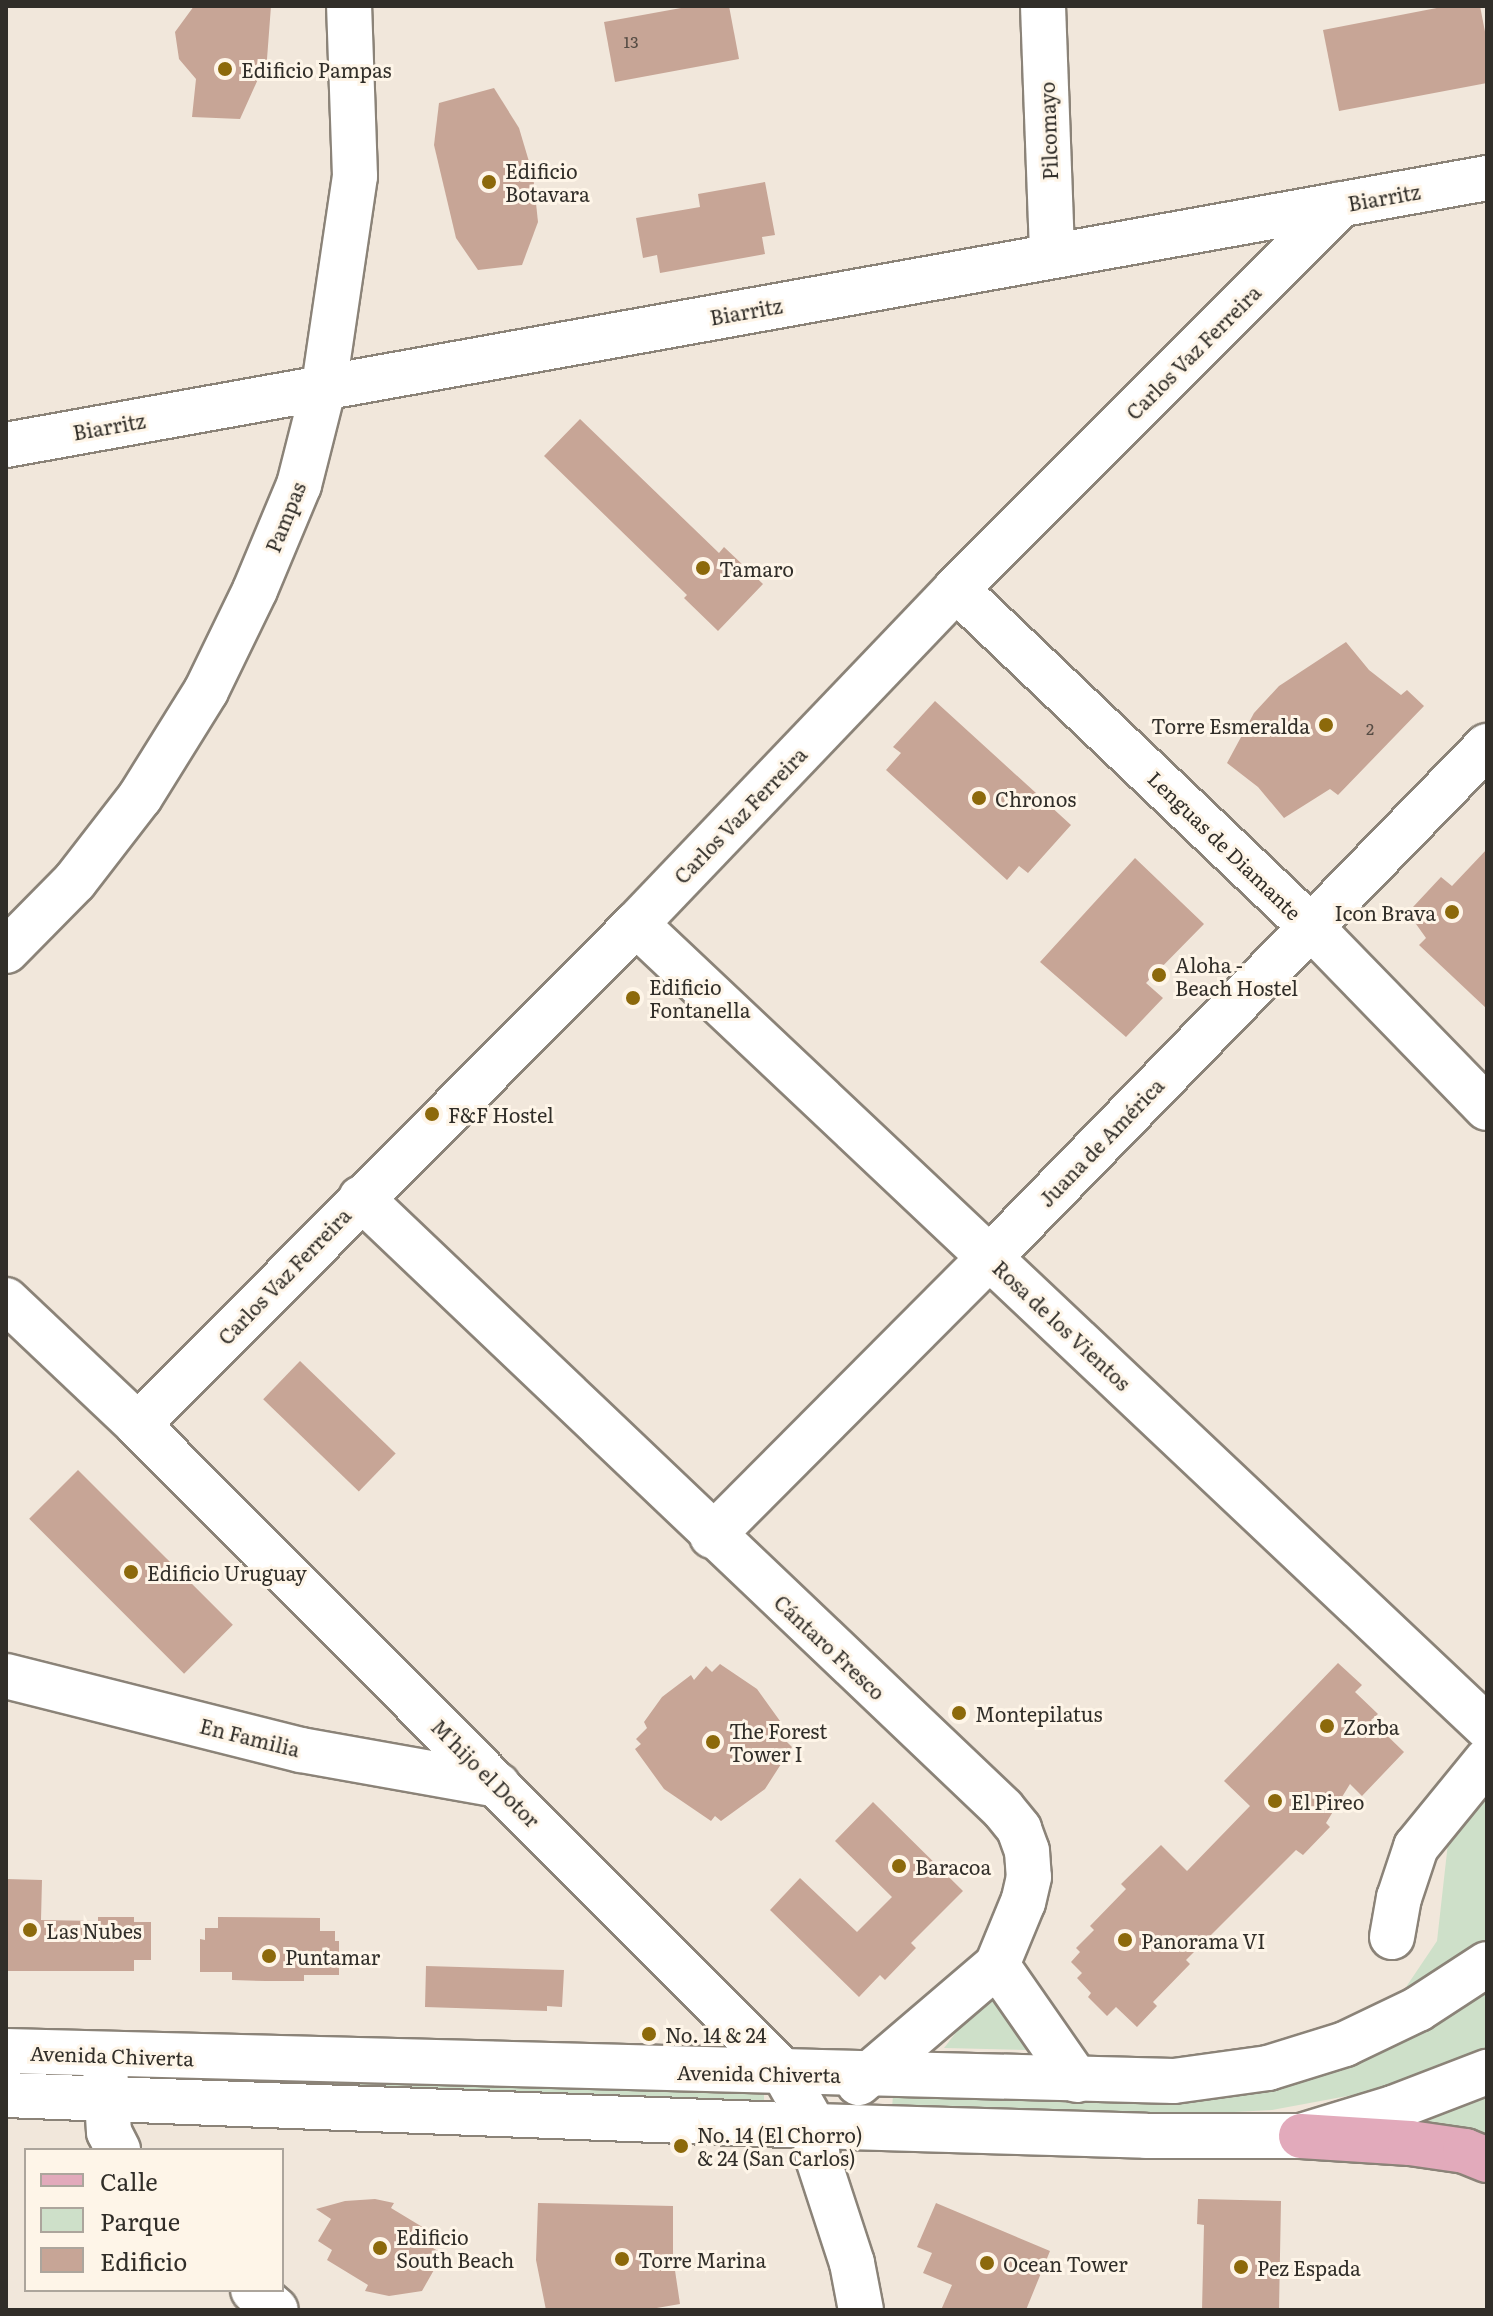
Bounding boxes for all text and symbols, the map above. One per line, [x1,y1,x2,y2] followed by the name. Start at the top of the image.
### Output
[623,31,639,51] house number: 13
[241,57,392,81] place label: Edificio Pampas
[216,60,234,78] marker: Edificio Pampas
[1034,81,1062,181] street label: Pilcomayo
[505,158,590,205] place label: Edificio Botavara
[480,173,498,191] marker: Edificio Botavara
[1346,179,1422,215] street label: Biarritz
[1121,280,1265,424] street label: Carlos Vaz Ferreira
[708,293,784,329] street label: Biarritz
[71,408,147,444] street label: Biarritz
[260,478,310,556] street label: Pampas
[719,556,794,580] place label: Tamaro
[694,559,712,577] marker: Tamaro
[1151,713,1310,737] place label: Torre Esmeralda
[1317,716,1335,734] marker: Torre Esmeralda
[1366,718,1374,738] house number: 2
[669,742,811,888] street label: Carlos Vaz Ferreira
[1143,766,1307,924] street label: Lenguas de Diamante
[995,786,1076,810] place label: Chronos
[970,789,988,807] marker: Chronos
[1334,900,1436,924] place label: Icon Brava
[1443,903,1461,921] marker: Icon Brava
[1175,952,1298,999] place label: Aloha - Beach Hostel
[1150,966,1168,984] marker: Aloha - Beach Hostel
[649,974,750,1021] place label: Edificio Fontanella
[624,989,642,1007] marker: Edificio Fontanella
[1034,1073,1168,1211] street label: Juana de América
[448,1102,554,1126] place label: F&F Hostel
[423,1105,441,1123] marker: F&F Hostel
[213,1203,355,1349] street label: Carlos Vaz Ferreira
[988,1255,1136,1395] street label: Rosa de los Vientos
[147,1560,307,1584] place label: Edificio Uruguay
[122,1563,140,1581] marker: Edificio Uruguay
[770,1590,890,1704] street label: Cántaro Fresco
[975,1701,1102,1725] place label: Montepilatus
[950,1704,968,1722] marker: Montepilatus
[197,1713,303,1761] street label: En Familia
[427,1714,545,1832] street label: M'hijo el Dotor
[1343,1714,1400,1738] place label: Zorba
[1318,1717,1336,1735] marker: Zorba
[729,1718,827,1765] place label: The Forest Tower I
[704,1733,722,1751] marker: The Forest Tower I
[1291,1789,1364,1813] place label: El Pireo
[1266,1792,1284,1810] marker: El Pireo
[915,1854,991,1878] place label: Baracoa
[890,1857,908,1875] marker: Baracoa
[46,1918,142,1942] place label: Las Nubes
[21,1921,39,1939] marker: Las Nubes
[1141,1928,1265,1952] place label: Panorama VI
[1116,1931,1134,1949] marker: Panorama VI
[285,1944,380,1968] place label: Puntamar
[260,1947,278,1965] marker: Puntamar
[665,2022,767,2046] place label: No. 14 & 24
[640,2025,658,2043] marker: No. 14 & 24
[30,2040,194,2070] street label: Avenida Chiverta
[677,2060,841,2086] street label: Avenida Chiverta
[697,2122,863,2169] place label: No. 14 (El Chorro) & 24 (San Carlos)
[672,2137,690,2155] marker: No. 14 (El Chorro) & 24 (San Carlos)
[24,2148,284,2292] legend
[100,2163,158,2198] text: Calle
[100,2203,180,2238] text: Parque
[396,2224,514,2271] place label: Edificio South Beach
[371,2239,389,2257] marker: Edificio South Beach
[100,2243,187,2278] text: Edificio
[638,2247,766,2271] place label: Torre Marina
[613,2250,631,2268] marker: Torre Marina
[1003,2251,1128,2275] place label: Ocean Tower
[978,2254,996,2272] marker: Ocean Tower
[1257,2255,1361,2279] place label: Pez Espada
[1232,2258,1250,2276] marker: Pez Espada

